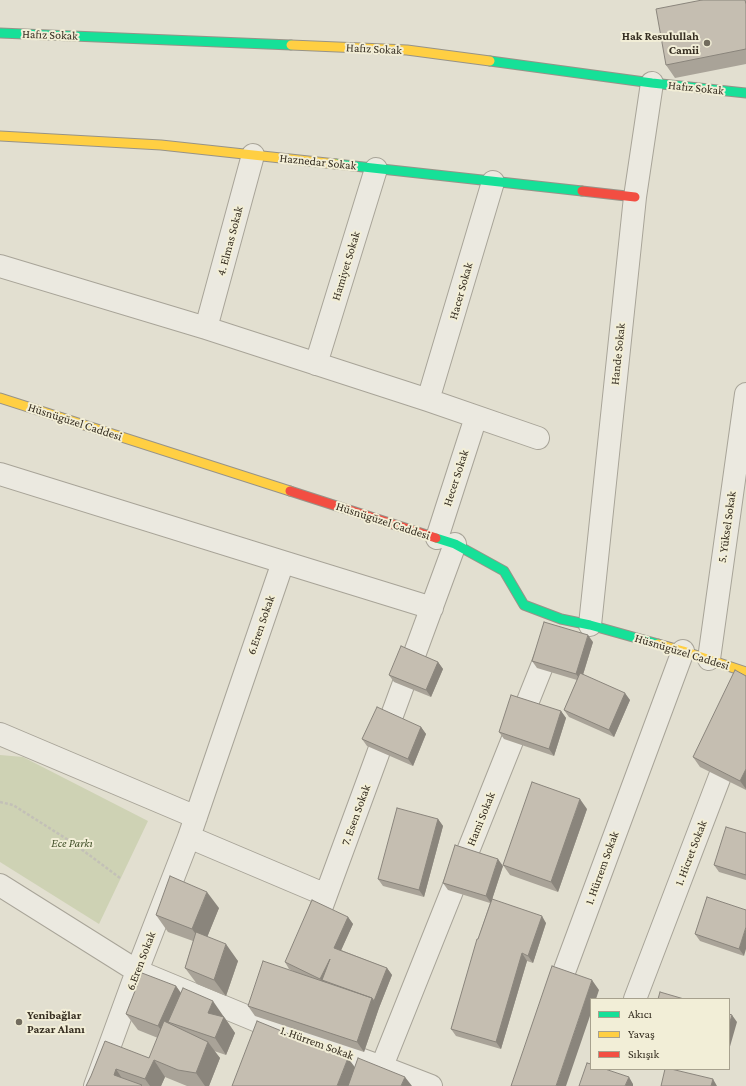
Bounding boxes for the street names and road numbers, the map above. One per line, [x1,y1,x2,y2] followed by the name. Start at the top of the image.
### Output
[22,27,78,43] street label: Hafız Sokak
[346,40,402,58] street label: Hafız Sokak
[667,78,725,98] street label: Hafız Sokak
[279,151,357,173] street label: Haznedar Sokak
[214,205,246,277] street label: 4. Elmas Sokak
[329,230,363,302] street label: Hamiyet Sokak
[446,261,476,321] street label: Hacer Sokak
[608,322,628,386] street label: Hande Sokak
[26,400,124,444] street label: Hüsnügüzel Caddesi
[440,448,472,508] street label: Hecer Sokak
[715,490,739,564] street label: 5. Yüksel Sokak
[334,499,432,543] street label: Hüsnügüzel Caddesi
[244,593,278,657] street label: 6.Eren Sokak
[633,631,731,673] street label: Hüsnügüzel Caddesi
[338,783,374,847] street label: 7. Esen Sokak
[464,790,498,848] street label: Hami Sokak
[672,818,710,888] street label: 1. Hicret Sokak
[582,829,622,907] street label: 1. Hürrem Sokak
[123,930,159,992] street label: 6.Eren Sokak
[278,1023,356,1063] street label: 1. Hürrem Sokak

